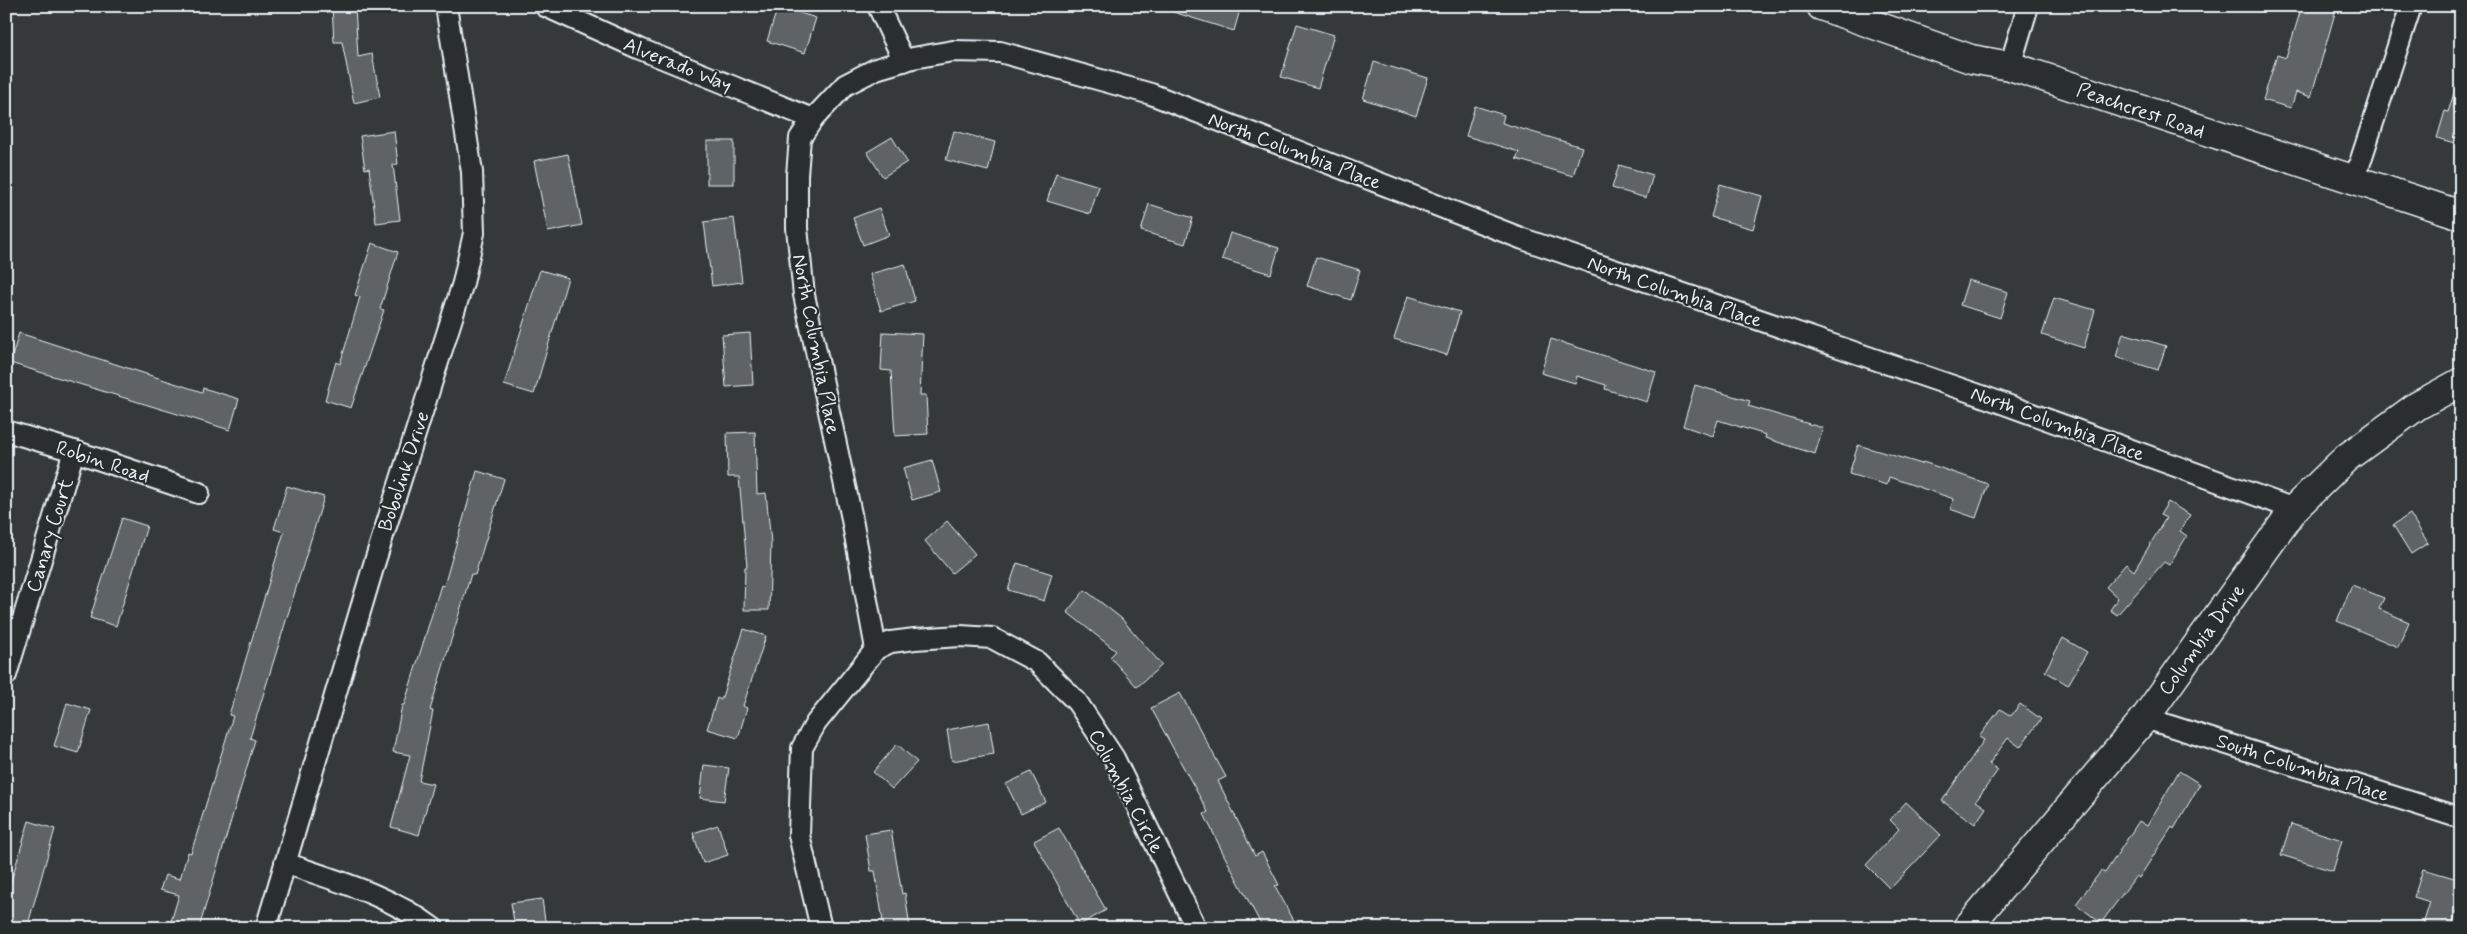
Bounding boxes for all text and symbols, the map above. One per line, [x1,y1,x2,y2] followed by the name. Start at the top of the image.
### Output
[619,31,736,99] street label: Alverado Way
[2073,77,2208,146] street label: Peachcrest Road
[1204,106,1385,197] street label: North Columbia Place
[1584,250,1765,335] street label: North Columbia Place
[785,252,846,437] street label: North Columbia Place
[1967,380,2148,468] street label: North Columbia Place
[372,408,437,535] street label: Bobolink Drive
[52,435,153,490] street label: Robin Road
[20,475,81,596] street label: Canary Court
[2153,579,2252,701] street label: Columbia Drive
[1082,725,1170,859] street label: Columbia Circle
[2213,728,2392,809] street label: South Columbia Place

